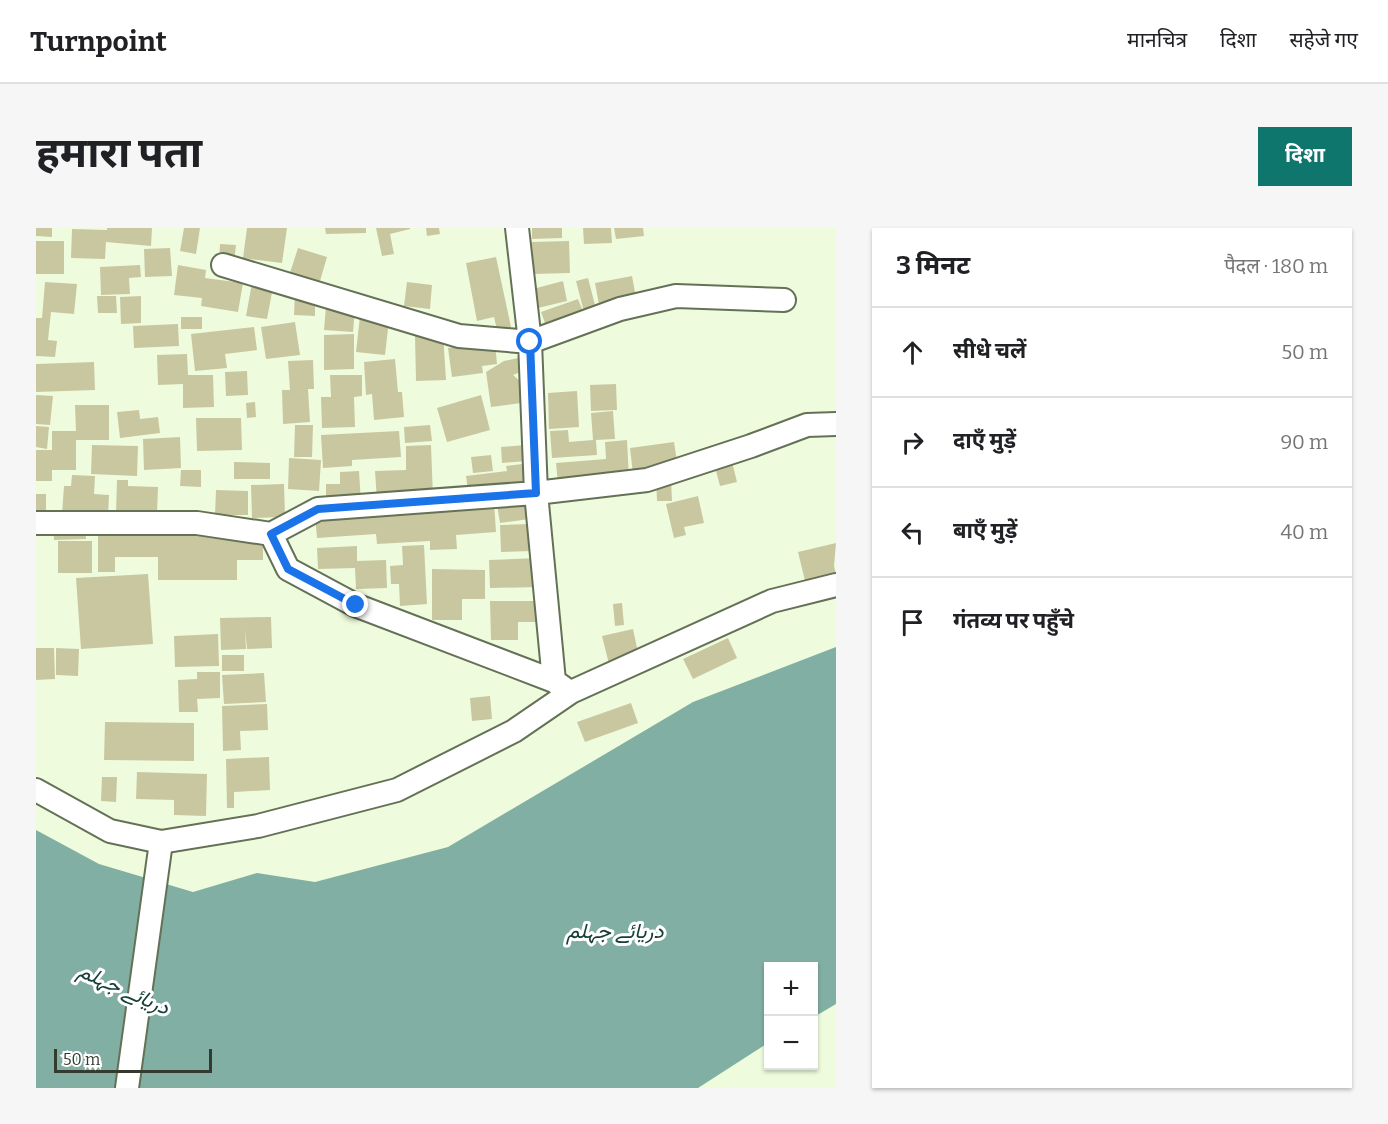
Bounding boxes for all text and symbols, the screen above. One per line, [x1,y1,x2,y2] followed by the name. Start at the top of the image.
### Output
[30,25,167,58] text: Turnpoint
[1127,27,1187,53] text: मानचित्र
[1220,27,1256,53] text: दिशा
[1289,27,1358,53] text: सहेजे गए
[1258,127,1352,186] button: दिशा
[36,128,202,178] text: हमारा पता
[896,250,970,281] text: 3 मिनट
[1224,254,1328,278] text: पैदल · 180 m
[516,328,542,354] route start
[896,336,929,369] icon: ahead
[953,337,1026,364] text: सीधे चलें
[1281,340,1328,364] text: 50 m
[896,426,929,459] icon: right
[953,427,1016,454] text: दाएँ मुड़ें
[1280,430,1328,454] text: 90 m
[896,516,929,549] icon: left
[953,517,1017,544] text: बाएँ मुड़ें
[1280,520,1328,544] text: 40 m
[342,591,368,617] route end
[896,606,929,639] icon: arrive
[953,607,1074,634] text: गंतव्य पर पहुँचे
[565,918,665,945] water label: دریائے جہلم
[73,957,175,1022] water label: دریائے جہلم
[764,962,818,1070] map controls
[764,962,818,1016] button: +
[764,1016,818,1070] button: −
[54,1046,212,1074] scale bar
[63,1050,100,1069] text: 50 m

